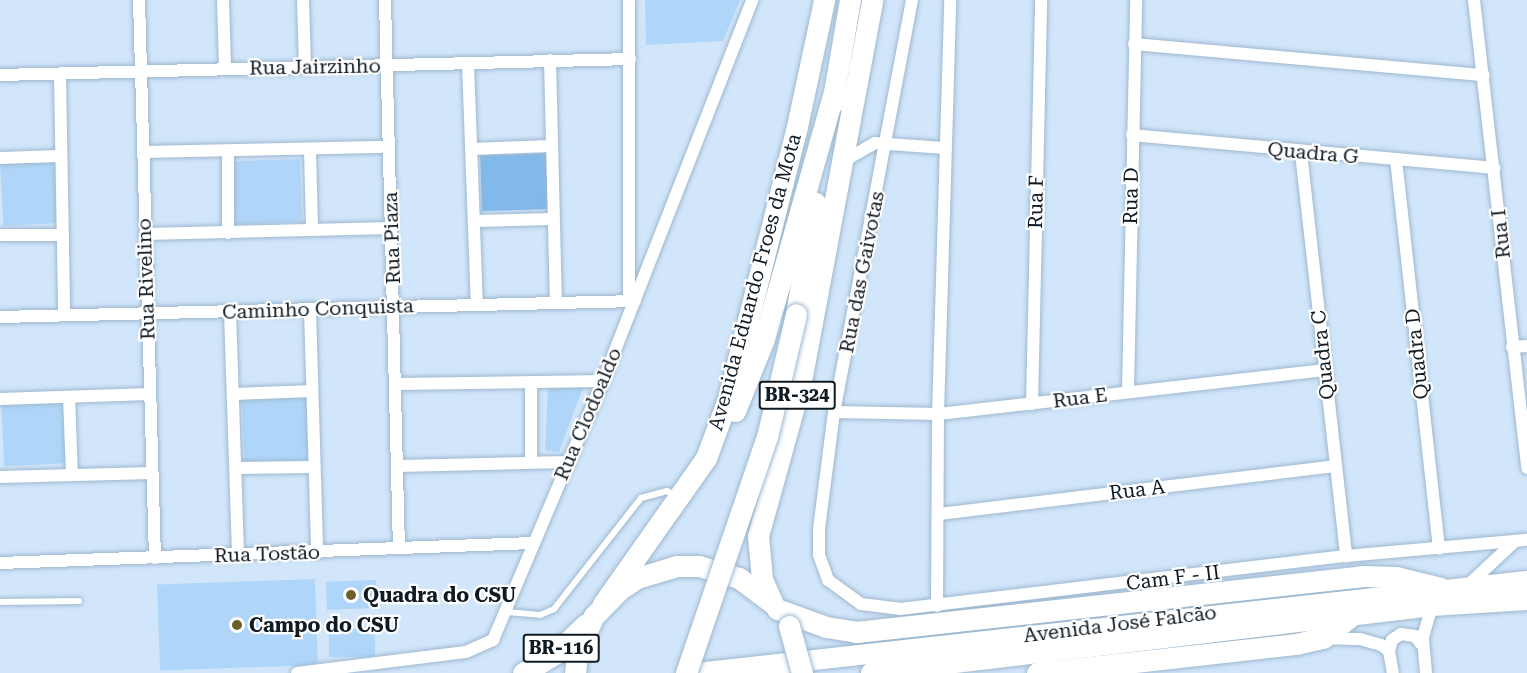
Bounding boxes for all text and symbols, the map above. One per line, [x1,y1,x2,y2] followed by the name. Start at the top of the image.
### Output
[249,54,381,80] street label: Rua Jairzinho
[704,131,806,433] street label: Avenida Eduardo Froes da Mota
[1267,137,1359,169] street label: Quadra G
[1119,167,1143,225] street label: Rua D
[1024,175,1048,229] street label: Rua F
[835,189,889,355] street label: Rua das Gaivotas
[378,191,406,285] street label: Rua Piaza
[1486,208,1516,260] street label: Rua I
[132,218,160,340] street label: Rua Rivelino
[222,294,414,324] street label: Caminho Conquista
[1400,307,1434,401] street label: Quadra D
[1306,309,1340,401] street label: Quadra C
[549,344,627,484] street label: Rua Clodoaldo
[758,380,836,410] road number: BR-324
[1051,383,1109,413] street label: Rua E
[1108,475,1166,505] street label: Rua A
[214,540,320,568] street label: Rua Tostão
[1125,560,1221,596] street label: Cam F - II
[363,583,516,607] place label: Quadra do CSU
[344,588,358,602] marker: Quadra do CSU
[1022,600,1218,648] street label: Avenida José Falcão
[249,613,399,637] place label: Campo do CSU
[230,618,244,632] marker: Campo do CSU
[522,633,600,663] road number: BR-116

